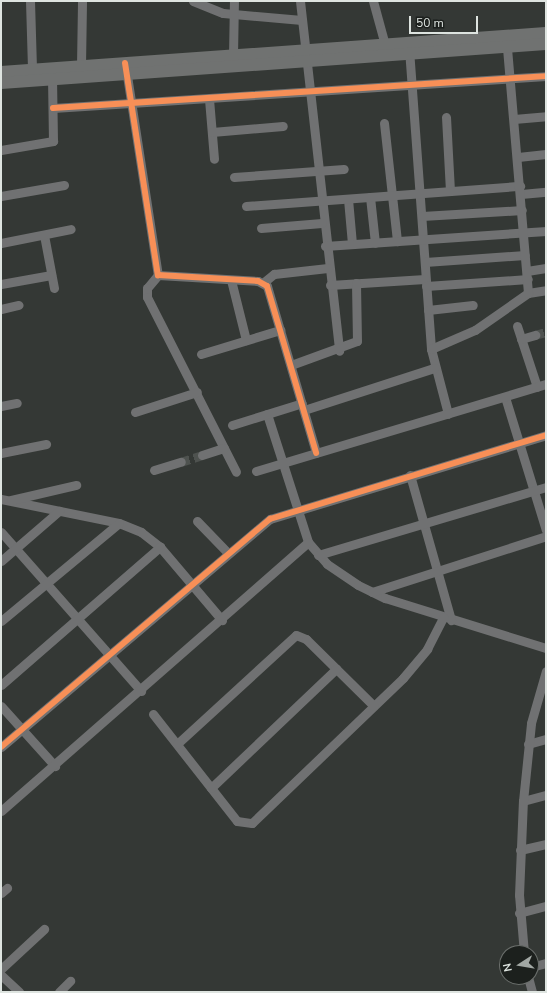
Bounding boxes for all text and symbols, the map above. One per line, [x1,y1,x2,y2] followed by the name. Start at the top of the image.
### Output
[411,8,480,34] scale bar
[416,15,444,31] text: 50 m
[499,945,539,985] north arrow
[500,962,516,973] text: N

